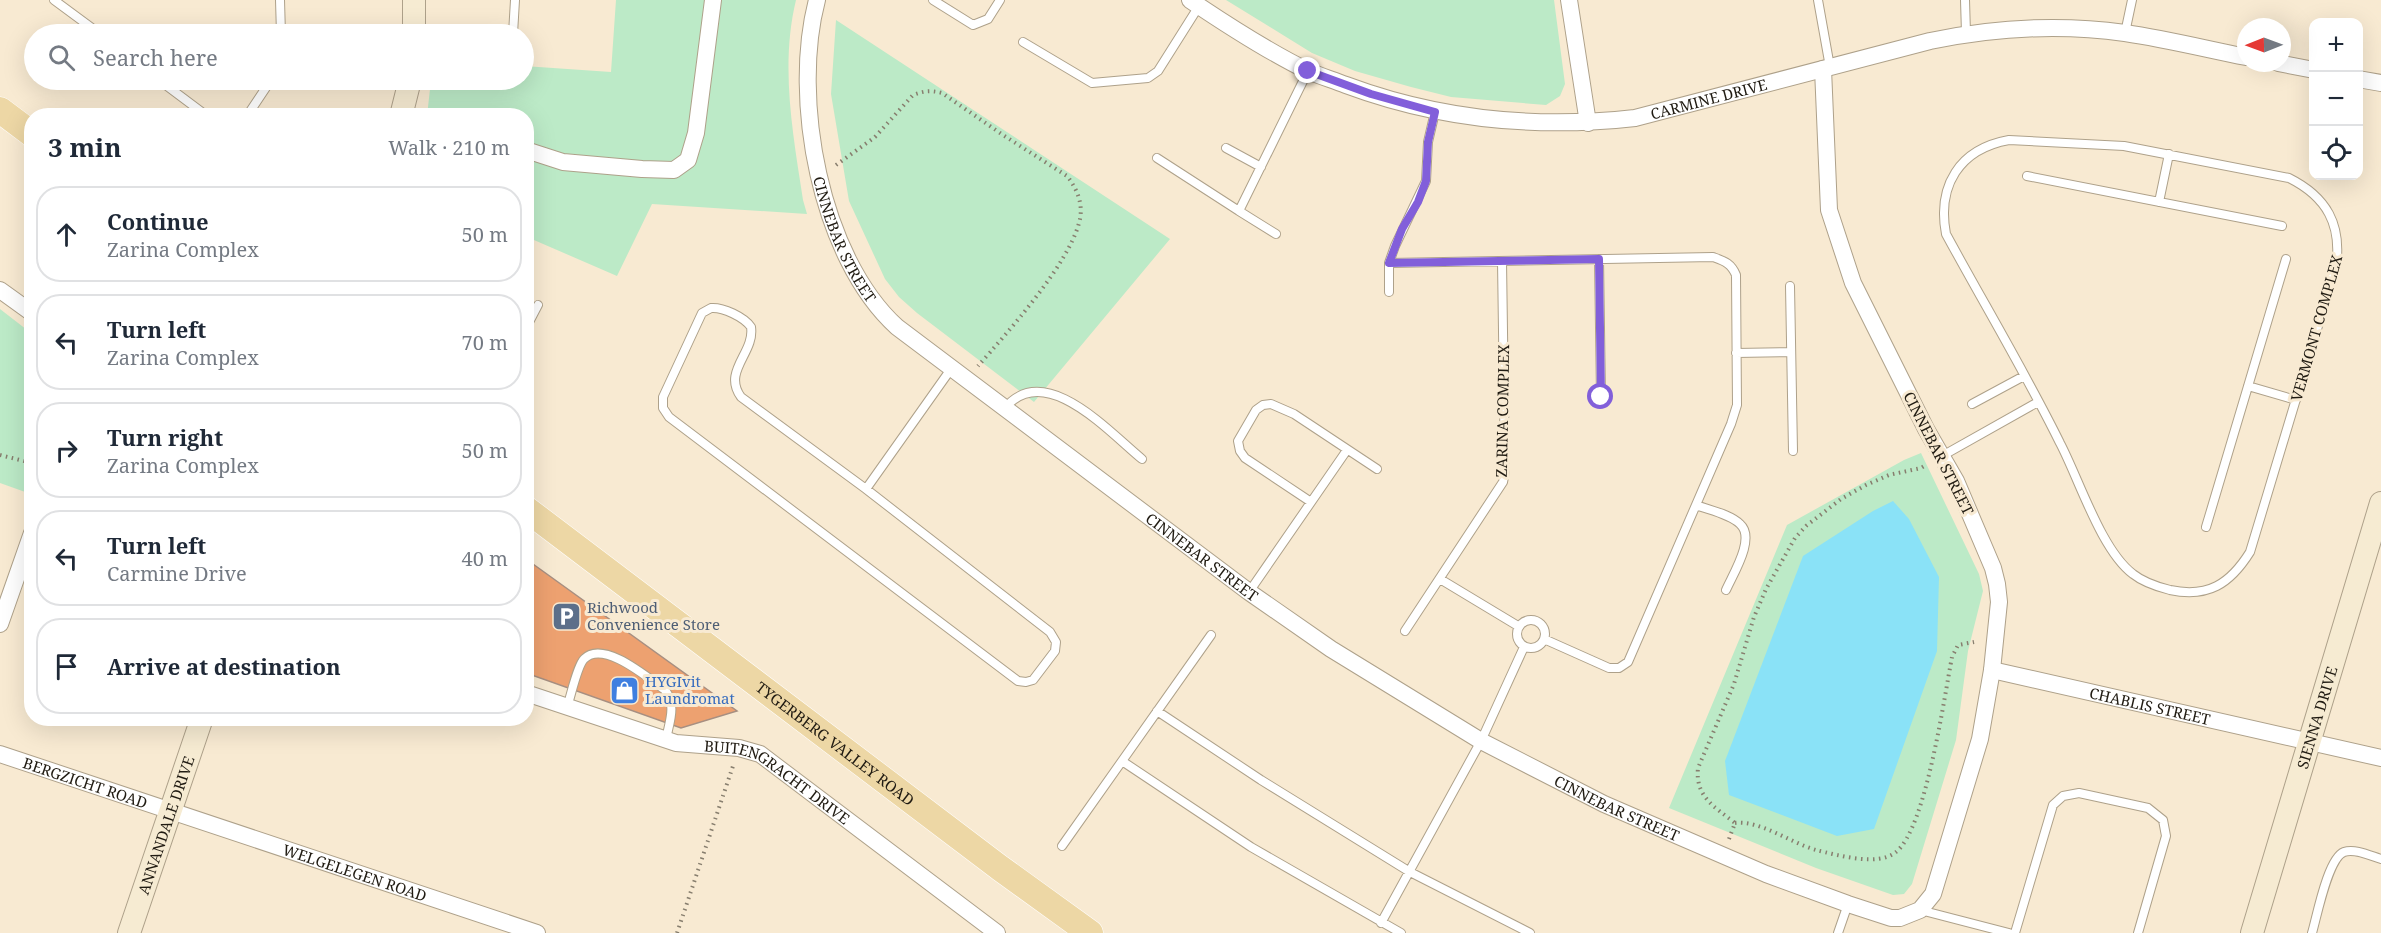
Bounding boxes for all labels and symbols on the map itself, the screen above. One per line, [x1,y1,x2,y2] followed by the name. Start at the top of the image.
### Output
[2237,18,2291,72] north arrow
[1294,57,1320,83] route end
[1648,74,1769,124] street label: CARMINE DRIVE
[809,174,881,306] street label: CINNEBAR STREET
[2286,253,2346,403] street label: VERMONT COMPLEX
[1491,344,1513,478] street label: ZARINA COMPLEX
[1587,383,1613,409] route start
[1899,388,1979,518] street label: CINNEBAR STREET
[1142,508,1262,605] street label: CINNEBAR STREET
[587,597,720,634] place label: Richwood Convenience Store
[550,600,582,632] parking icon: Richwood Convenience Store
[2292,664,2341,771] street label: SIENNA DRIVE
[645,671,735,708] place label: HYGIvit Laundromat
[608,674,640,706] shop icon: HYGIvit Laundromat
[752,677,919,810] street label: TYGERBERG VALLEY ROAD
[2088,682,2212,729] street label: CHABLIS STREET
[704,735,854,828] street label: BUITENGRACHT DRIVE
[21,752,150,813] street label: BERGZICHT ROAD
[133,753,198,897] street label: ANNANDALE DRIVE
[1551,770,1682,845] street label: CINNEBAR STREET
[280,839,429,906] street label: WELGELEGEN ROAD

